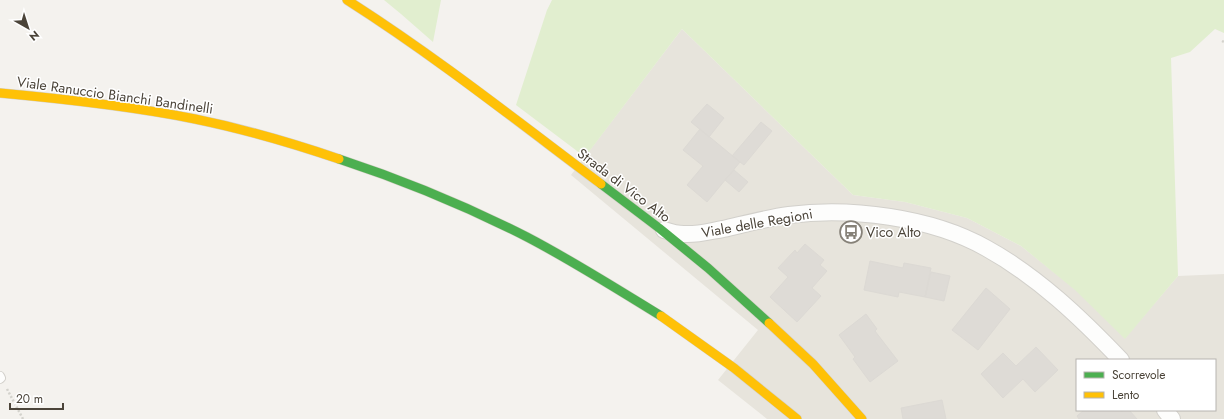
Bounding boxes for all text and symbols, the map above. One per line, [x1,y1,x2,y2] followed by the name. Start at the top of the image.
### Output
[8,8,48,48] north arrow
[26,27,43,45] text: N
[16,71,214,119] street label: Viale Ranuccio Bianchi Bandinelli
[573,143,675,227] street label: Strada di Vico Alto
[700,203,814,243] street label: Viale delle Regioni
[838,219,864,245] bus stop icon: Vico Alto
[866,222,921,242] place label: Vico Alto
[1076,359,1216,411] legend
[1112,366,1166,384] text: Scorrevole
[10,385,63,411] scale bar
[1112,386,1140,404] text: Lento
[16,390,43,408] text: 20 m

